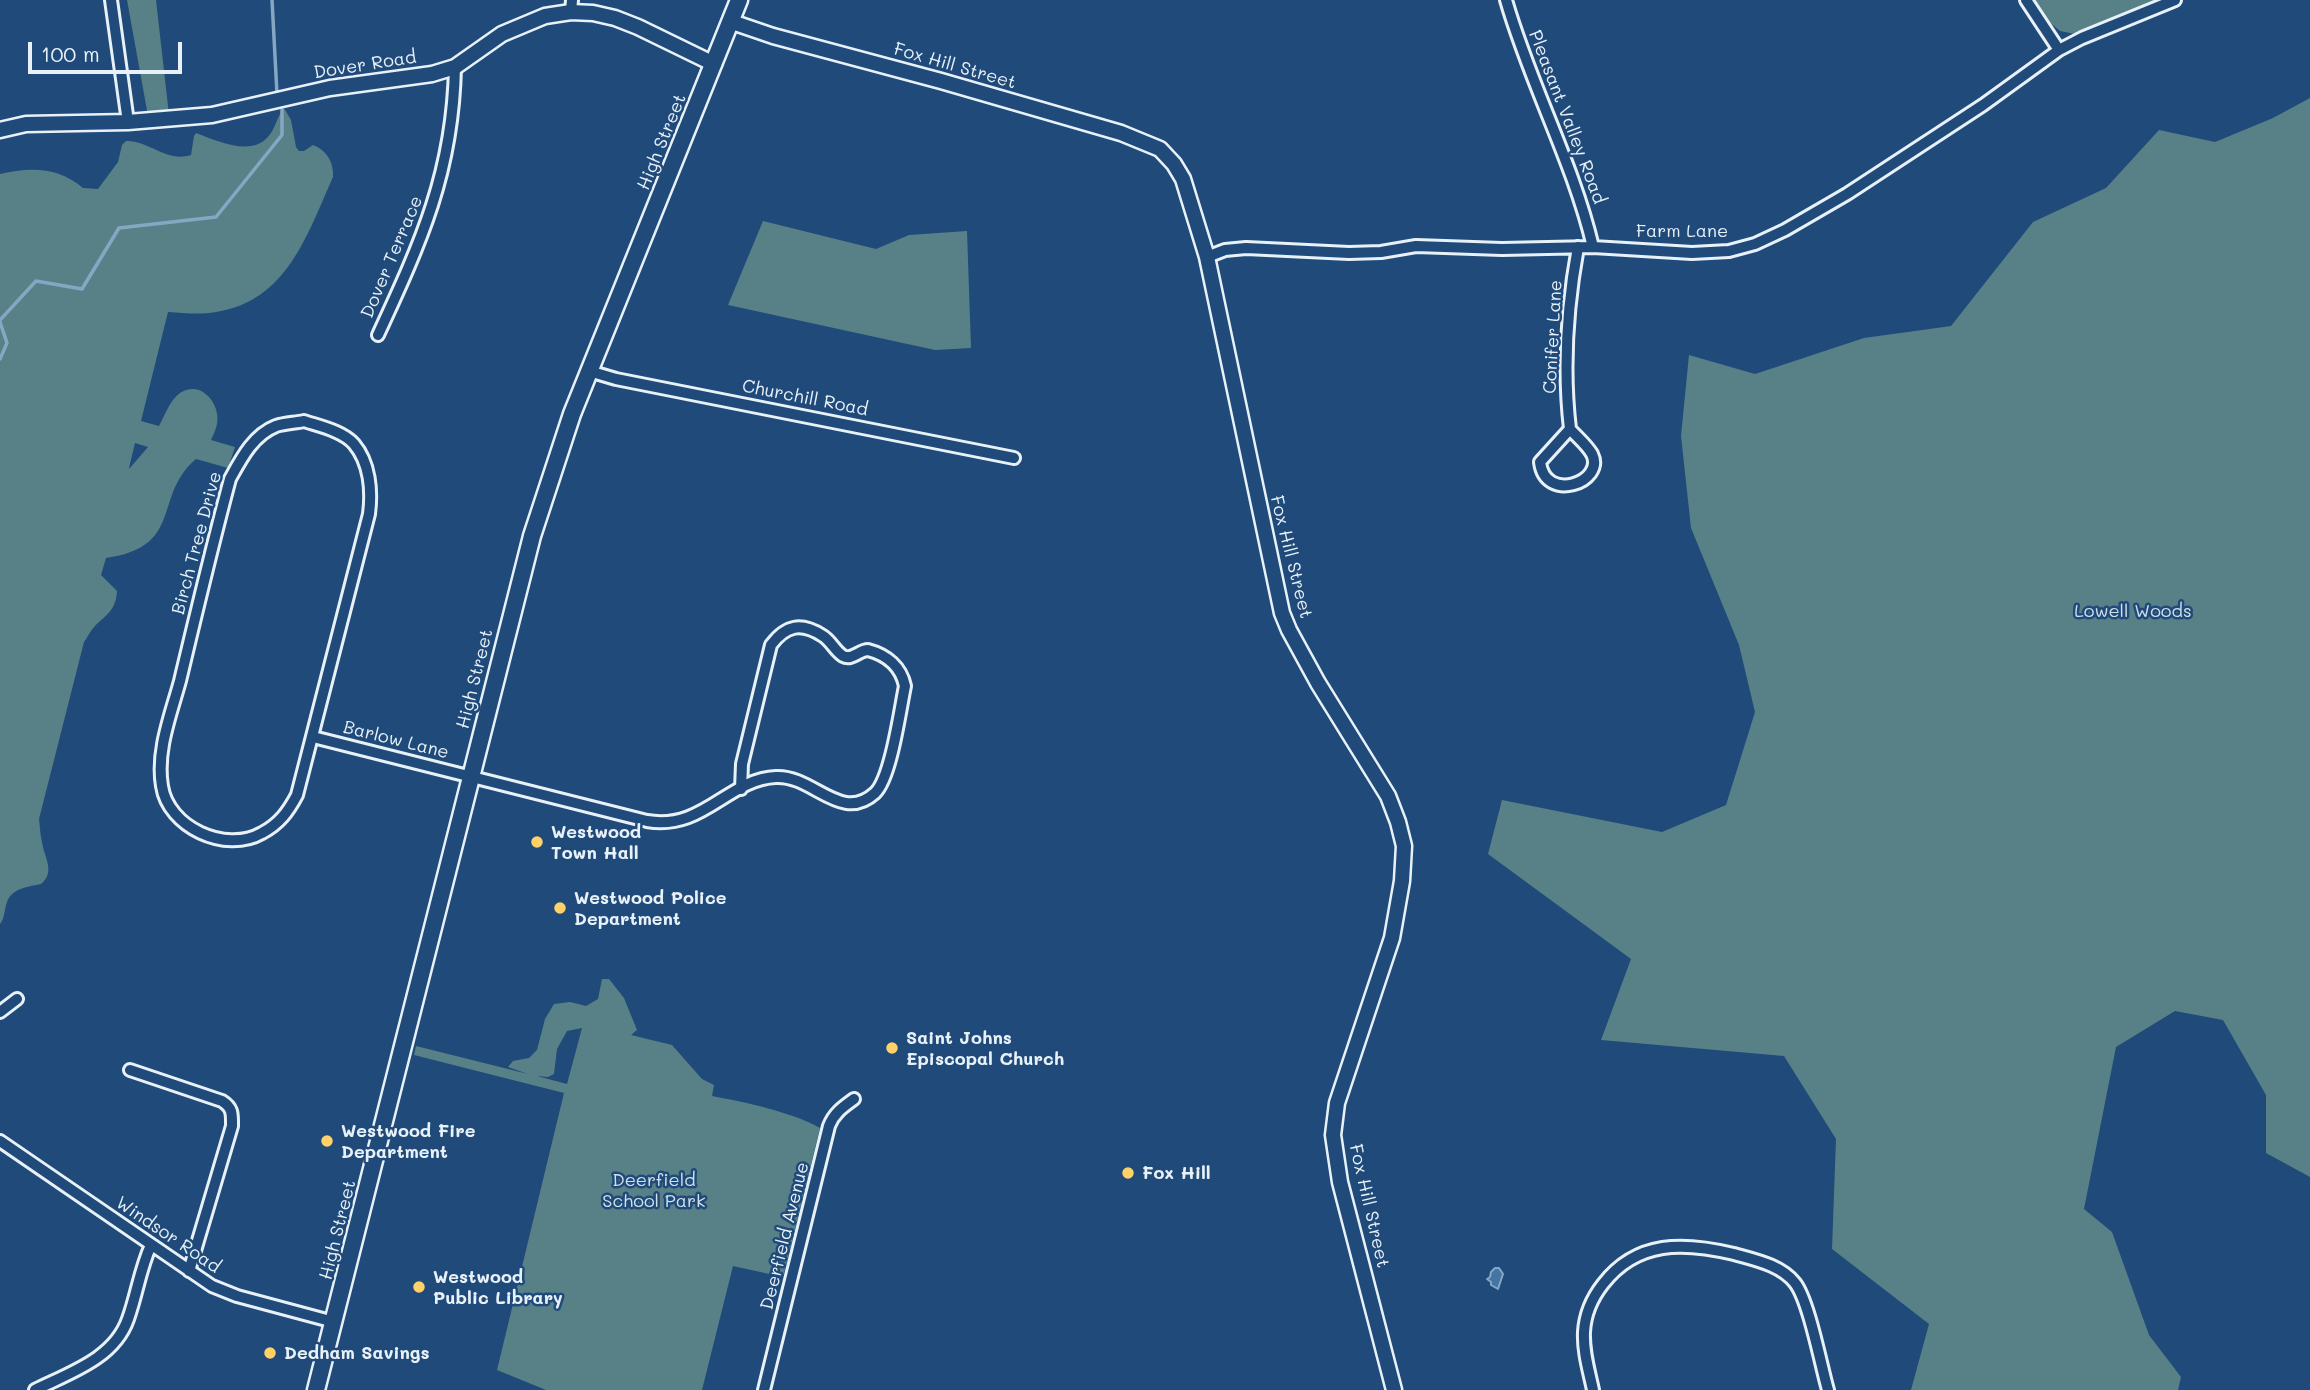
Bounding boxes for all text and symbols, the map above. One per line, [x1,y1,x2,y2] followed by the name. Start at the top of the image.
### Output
[1524,27,1610,207] street label: Pleasant Valley Road
[32,28,186,72] scale bar
[891,38,1019,94] street label: Fox Hill Street
[41,40,100,67] text: 100 m
[312,46,418,84] street label: Dover Road
[633,91,691,193] street label: High Street
[357,193,427,321] street label: Dover Terrace
[1636,220,1728,242] street label: Farm Lane
[1539,280,1567,394] street label: Conifer Lane
[740,375,870,421] street label: Churchill Road
[168,469,226,617] street label: Birch Tree Drive
[1265,493,1317,621] street label: Fox Hill Street
[2074,600,2192,622] park label: Lowell Woods
[452,627,498,731] street label: High Street
[341,716,451,764] street label: Barlow Lane
[551,821,641,864] place label: Westwood Town Hall
[529,834,545,850] marker: Westwood Town Hall
[574,887,726,930] place label: Westwood Police Department
[552,900,568,916] marker: Westwood Police Department
[906,1027,1064,1070] place label: Saint Johns Episcopal Church
[884,1040,900,1056] marker: Saint Johns Episcopal Church
[341,1120,475,1162] place label: Westwood Fire Department
[319,1133,335,1149] marker: Westwood Fire Department
[1344,1142,1394,1270] street label: Fox Hill Street
[756,1160,814,1312] street label: Deerfield Avenue
[1142,1162,1211,1184] place label: Fox Hill
[1120,1165,1136,1181] marker: Fox Hill
[602,1169,706,1212] park label: Deerfield School Park
[315,1178,361,1282] street label: High Street
[111,1192,225,1278] street label: Windsor Road
[433,1266,563,1308] place label: Westwood Public Library
[411,1279,427,1295] marker: Westwood Public Library
[284,1342,430,1364] place label: Dedham Savings
[262,1345,278,1361] marker: Dedham Savings

